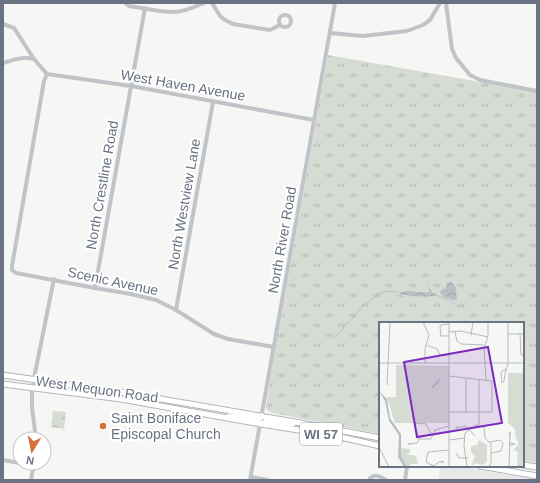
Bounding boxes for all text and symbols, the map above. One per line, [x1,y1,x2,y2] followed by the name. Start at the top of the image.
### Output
[119,66,247,104] street label: West Haven Avenue
[83,119,121,251] street label: North Crestline Road
[165,137,203,271] street label: North Westview Lane
[265,185,299,295] street label: North River Road
[66,264,160,298] street label: Scenic Avenue
[379,322,524,467] inset map
[35,372,159,406] street label: West Mequon Road
[111,410,221,442] place label: Saint Boniface Episcopal Church
[98,421,108,431] marker: Saint Boniface Episcopal Church
[300,423,342,445] road number: WI 57
[12,431,52,471] north arrow
[25,454,35,467] text: N

